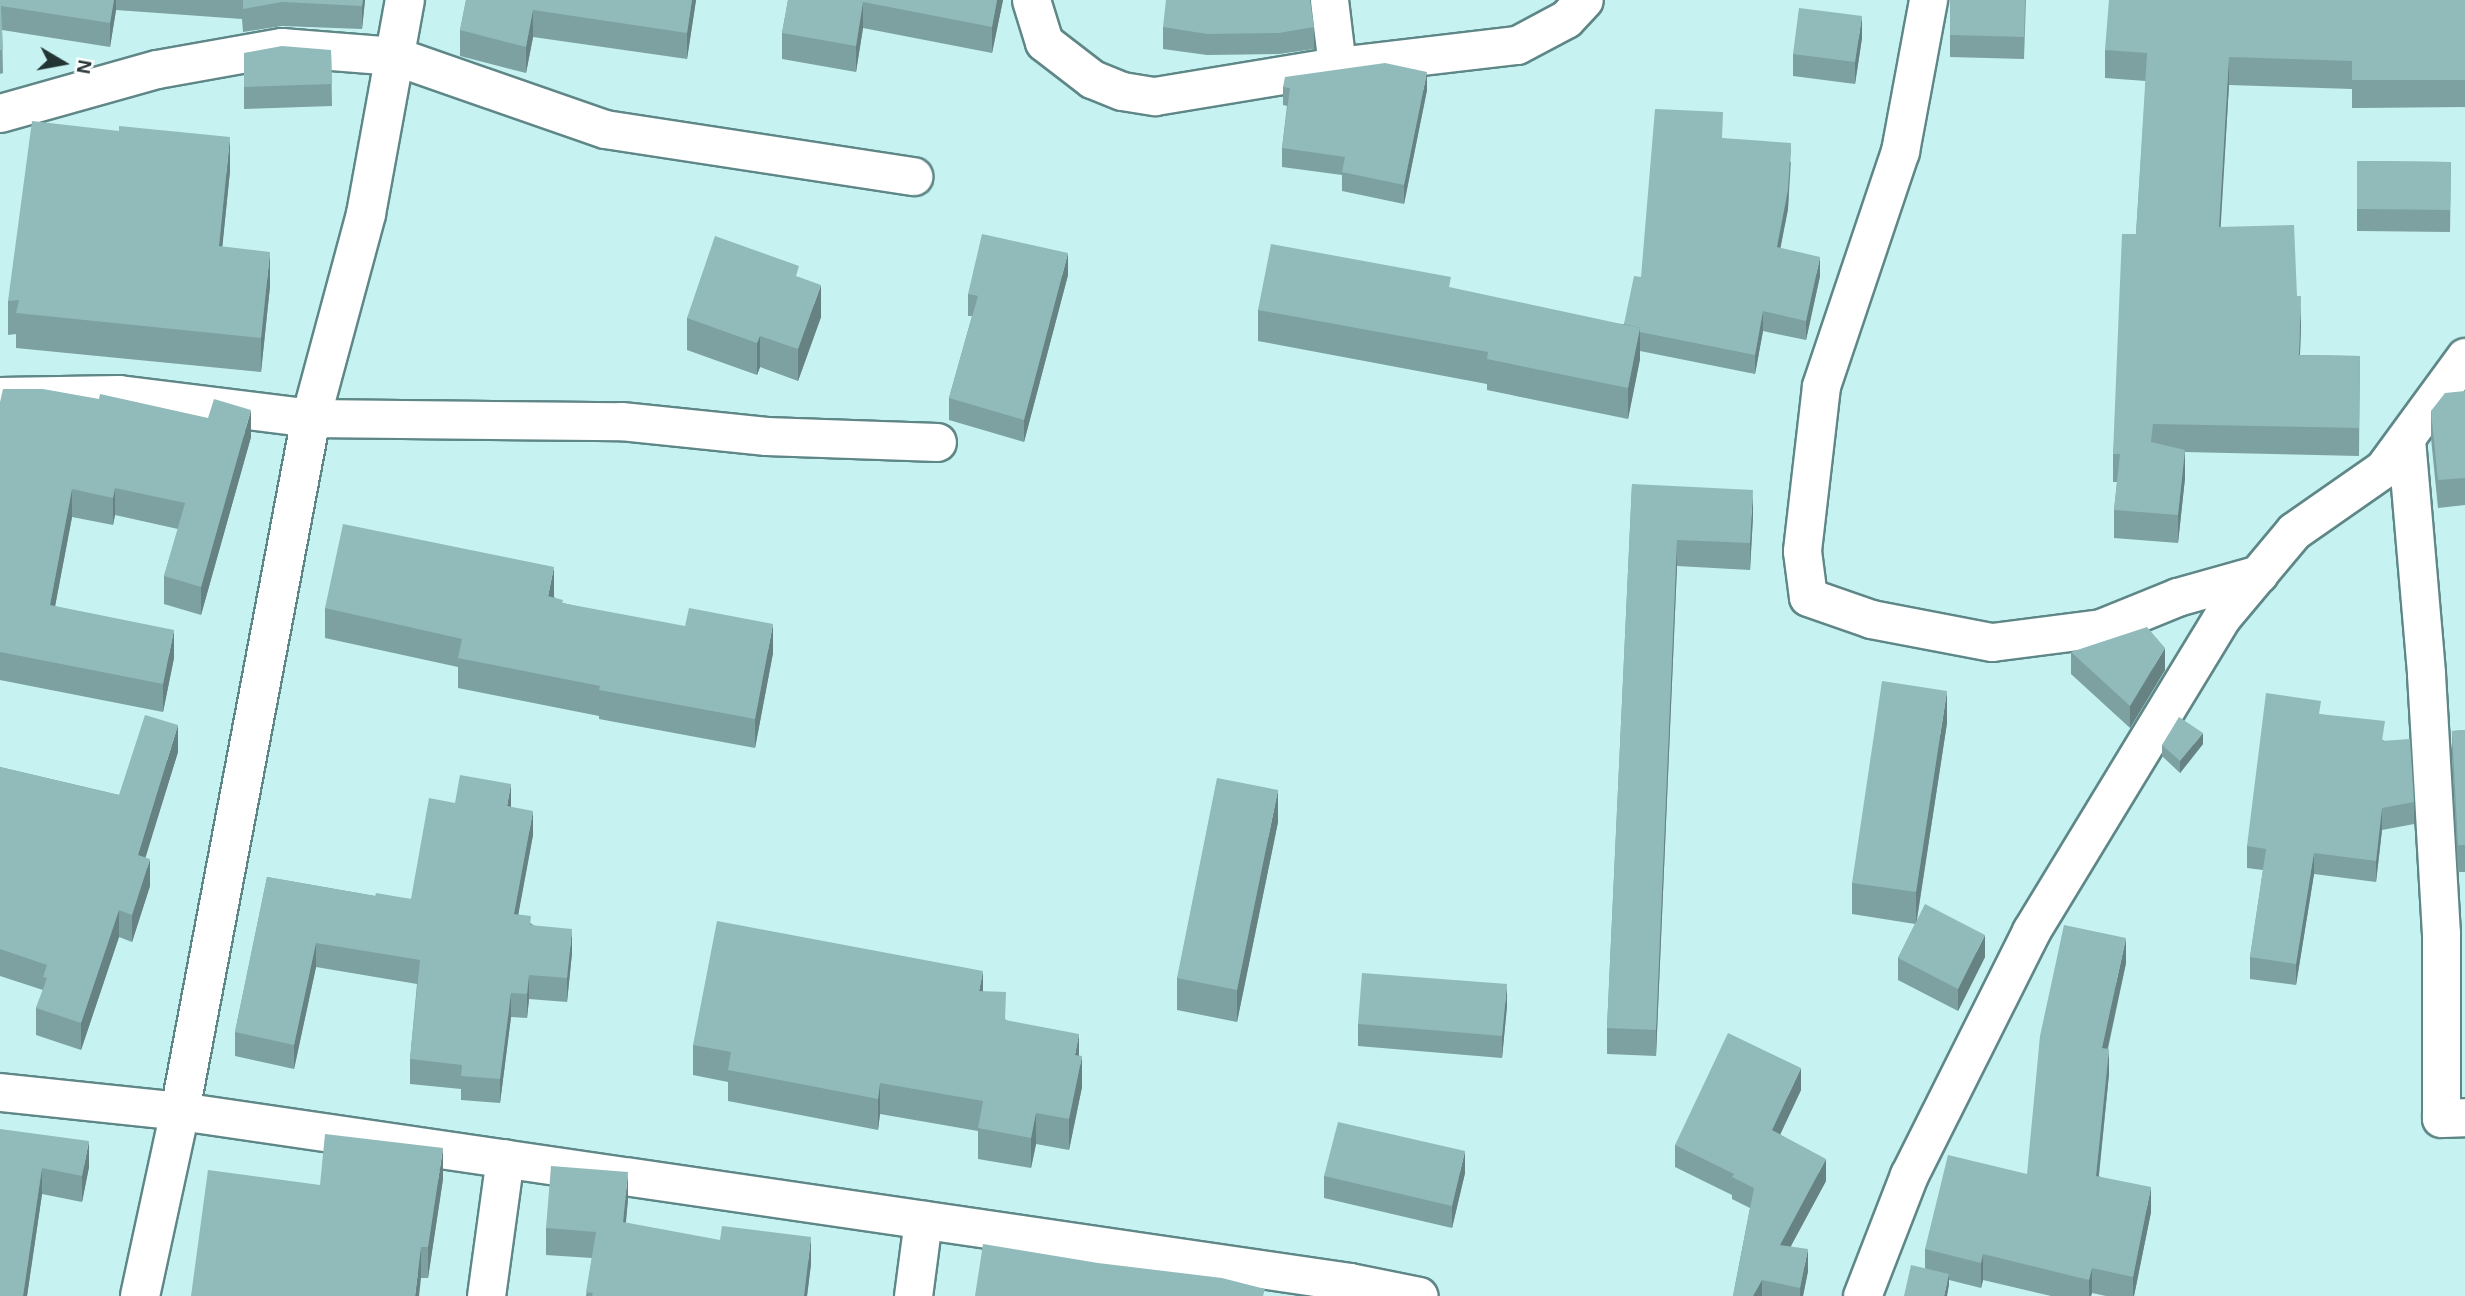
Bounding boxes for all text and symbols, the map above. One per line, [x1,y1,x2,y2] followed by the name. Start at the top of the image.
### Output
[28,28,98,98] north arrow
[73,58,96,75] text: N

